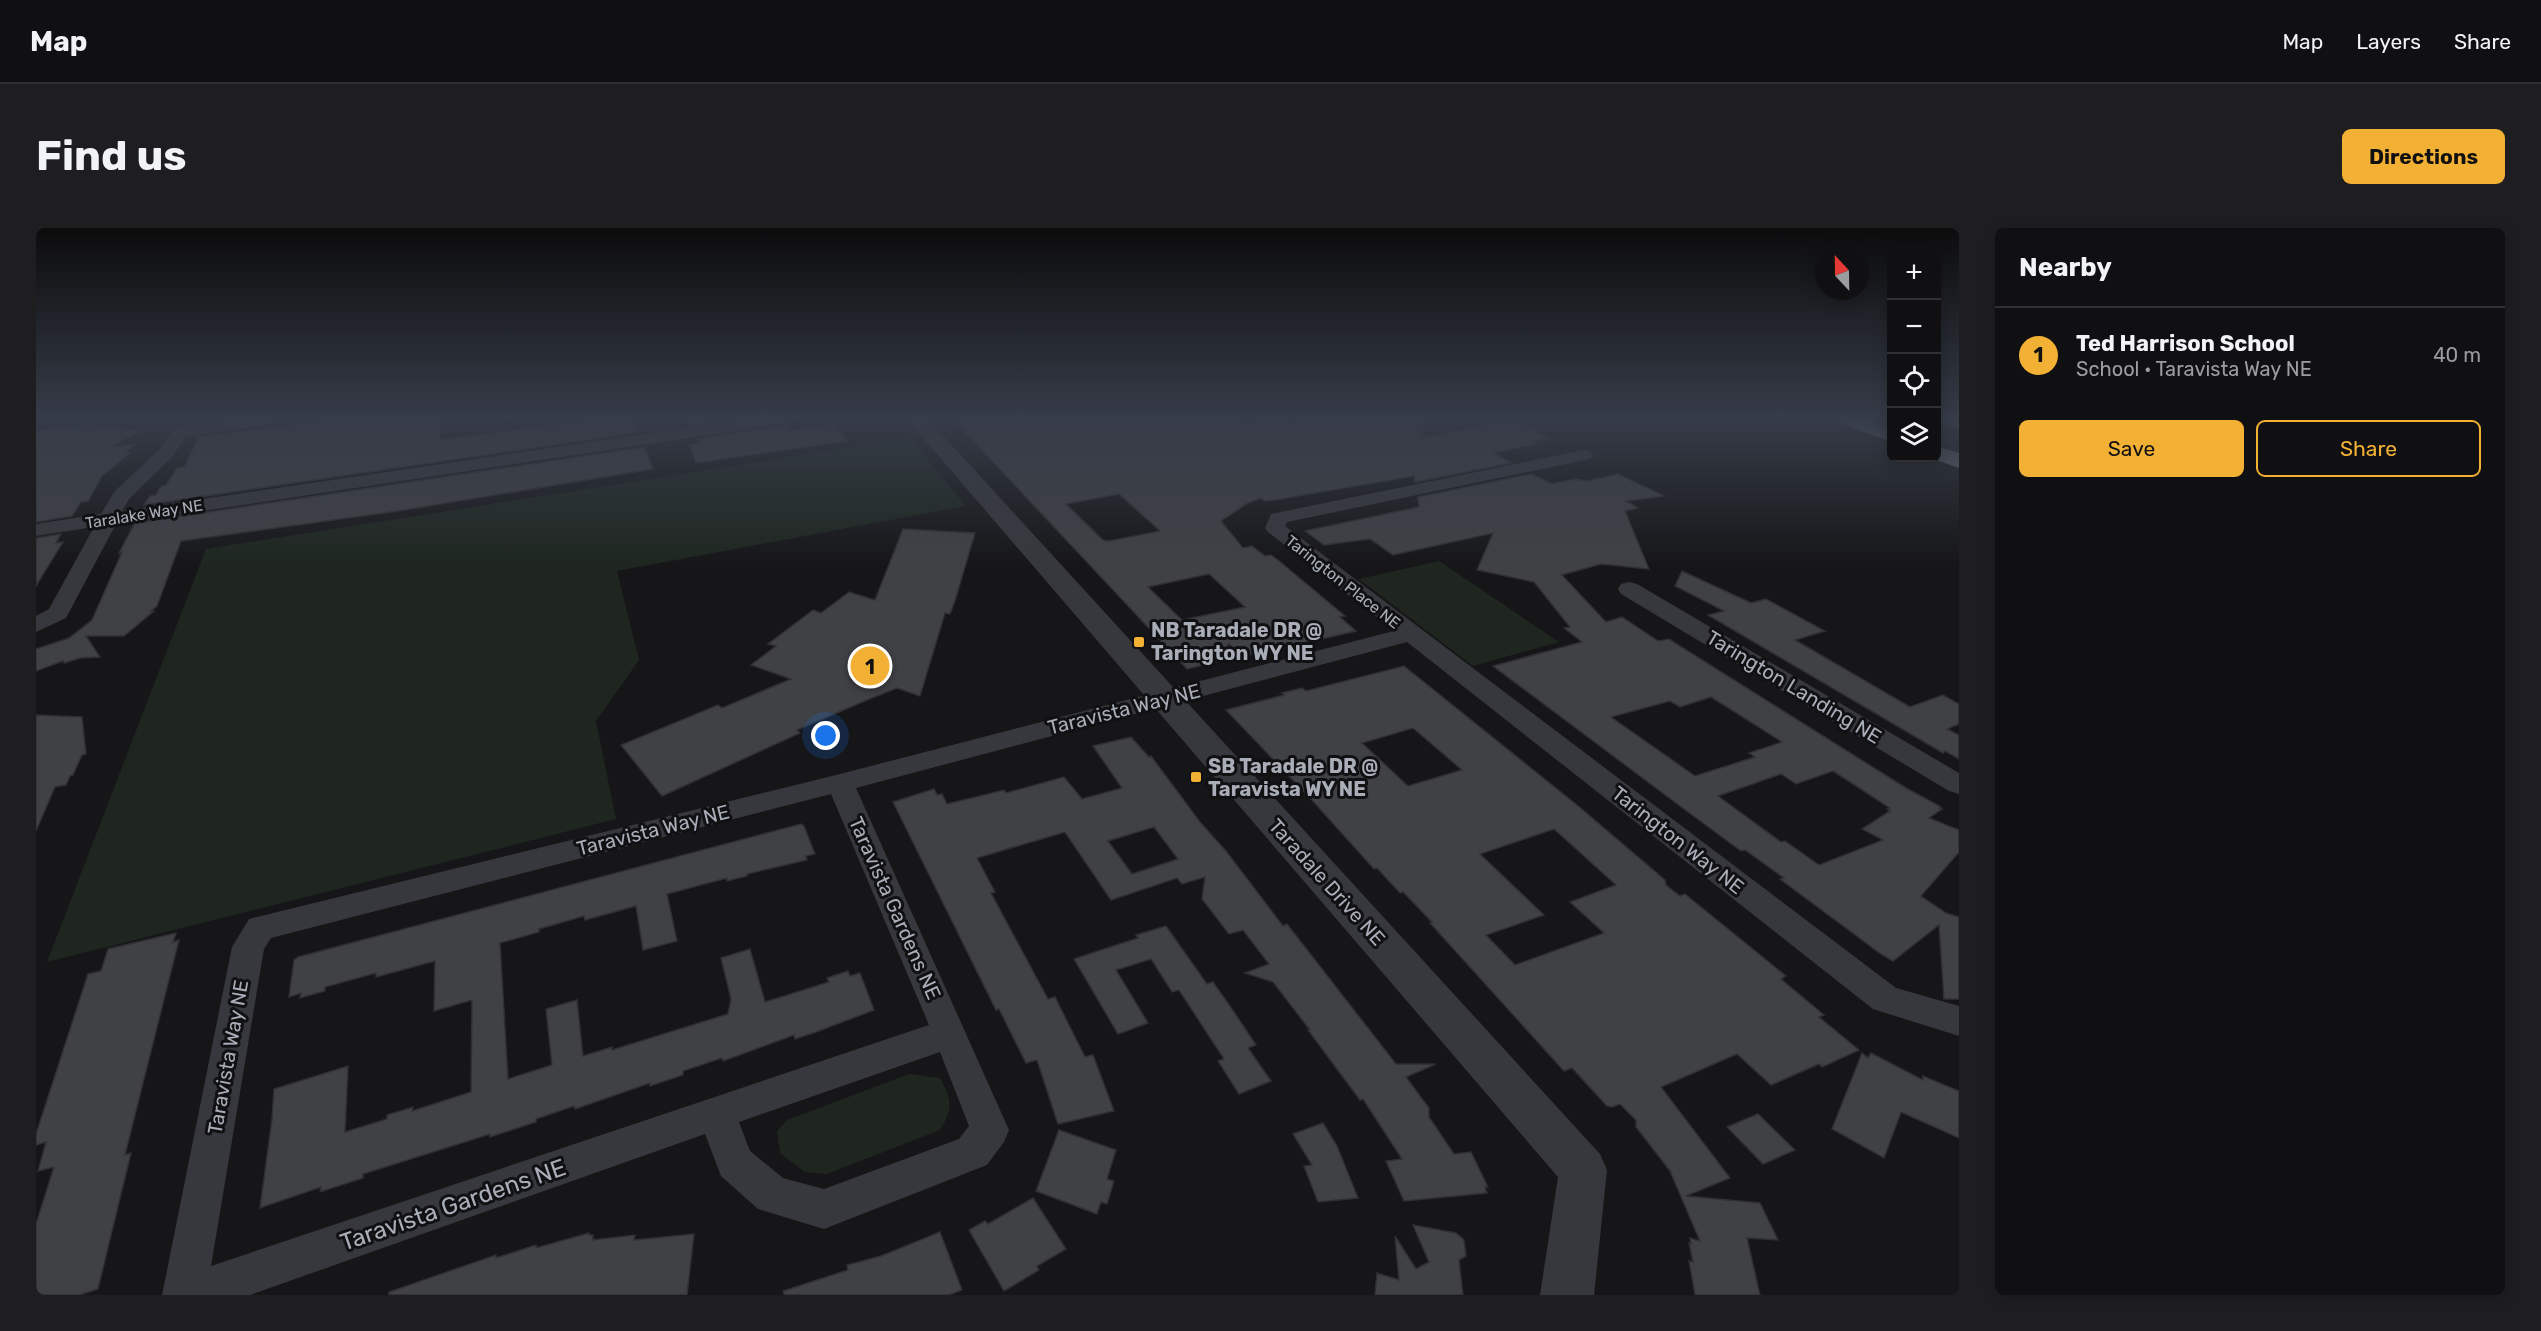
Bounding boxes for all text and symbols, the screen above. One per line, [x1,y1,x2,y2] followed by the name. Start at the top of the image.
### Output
[30,25,87,58] text: Map
[2282,29,2323,54] text: Map
[2356,29,2421,54] text: Layers
[2454,29,2511,54] text: Share
[2342,129,2505,184] button: Directions
[36,131,187,181] text: Find us
[1815,246,1869,300] north arrow
[1887,246,1941,462] map controls
[1887,246,1941,300] button: +
[2019,252,2112,283] text: Nearby
[1887,300,1941,354] button: −
[2076,330,2295,357] text: Ted Harrison School
[2034,343,2043,367] text: 1
[2433,343,2481,367] text: 40 m
[1887,354,1941,408] button: locate
[2076,357,2312,381] text: School · Taravista Way NE
[1887,408,1941,462] button: layers
[2019,420,2244,477] button: Save
[2256,420,2481,477] button: Share
[84,495,204,533] street label: Taralake Way NE
[1282,531,1404,633] street label: Tarington Place NE
[1151,618,1322,665] place label: NB Taradale DR @ Tarington WY NE
[1702,625,1886,749] street label: Tarington Landing NE
[1132,635,1146,649] marker: NB Taradale DR @ Tarington WY NE
[850,644,890,688] pin: 1
[1045,678,1203,740] street label: Taravista Way NE
[811,721,840,750] your location
[1208,754,1378,801] place label: SB Taradale DR @ Taravista WY NE
[1189,770,1203,784] marker: SB Taradale DR @ Taravista WY NE
[1607,781,1749,899] street label: Tarington Way NE
[574,799,732,861] street label: Taravista Way NE
[844,813,946,1003] street label: Taravista Gardens NE
[1264,814,1390,950] street label: Taradale Drive NE
[203,978,253,1136] street label: Taravista Way NE
[337,1153,569,1257] street label: Taravista Gardens NE

